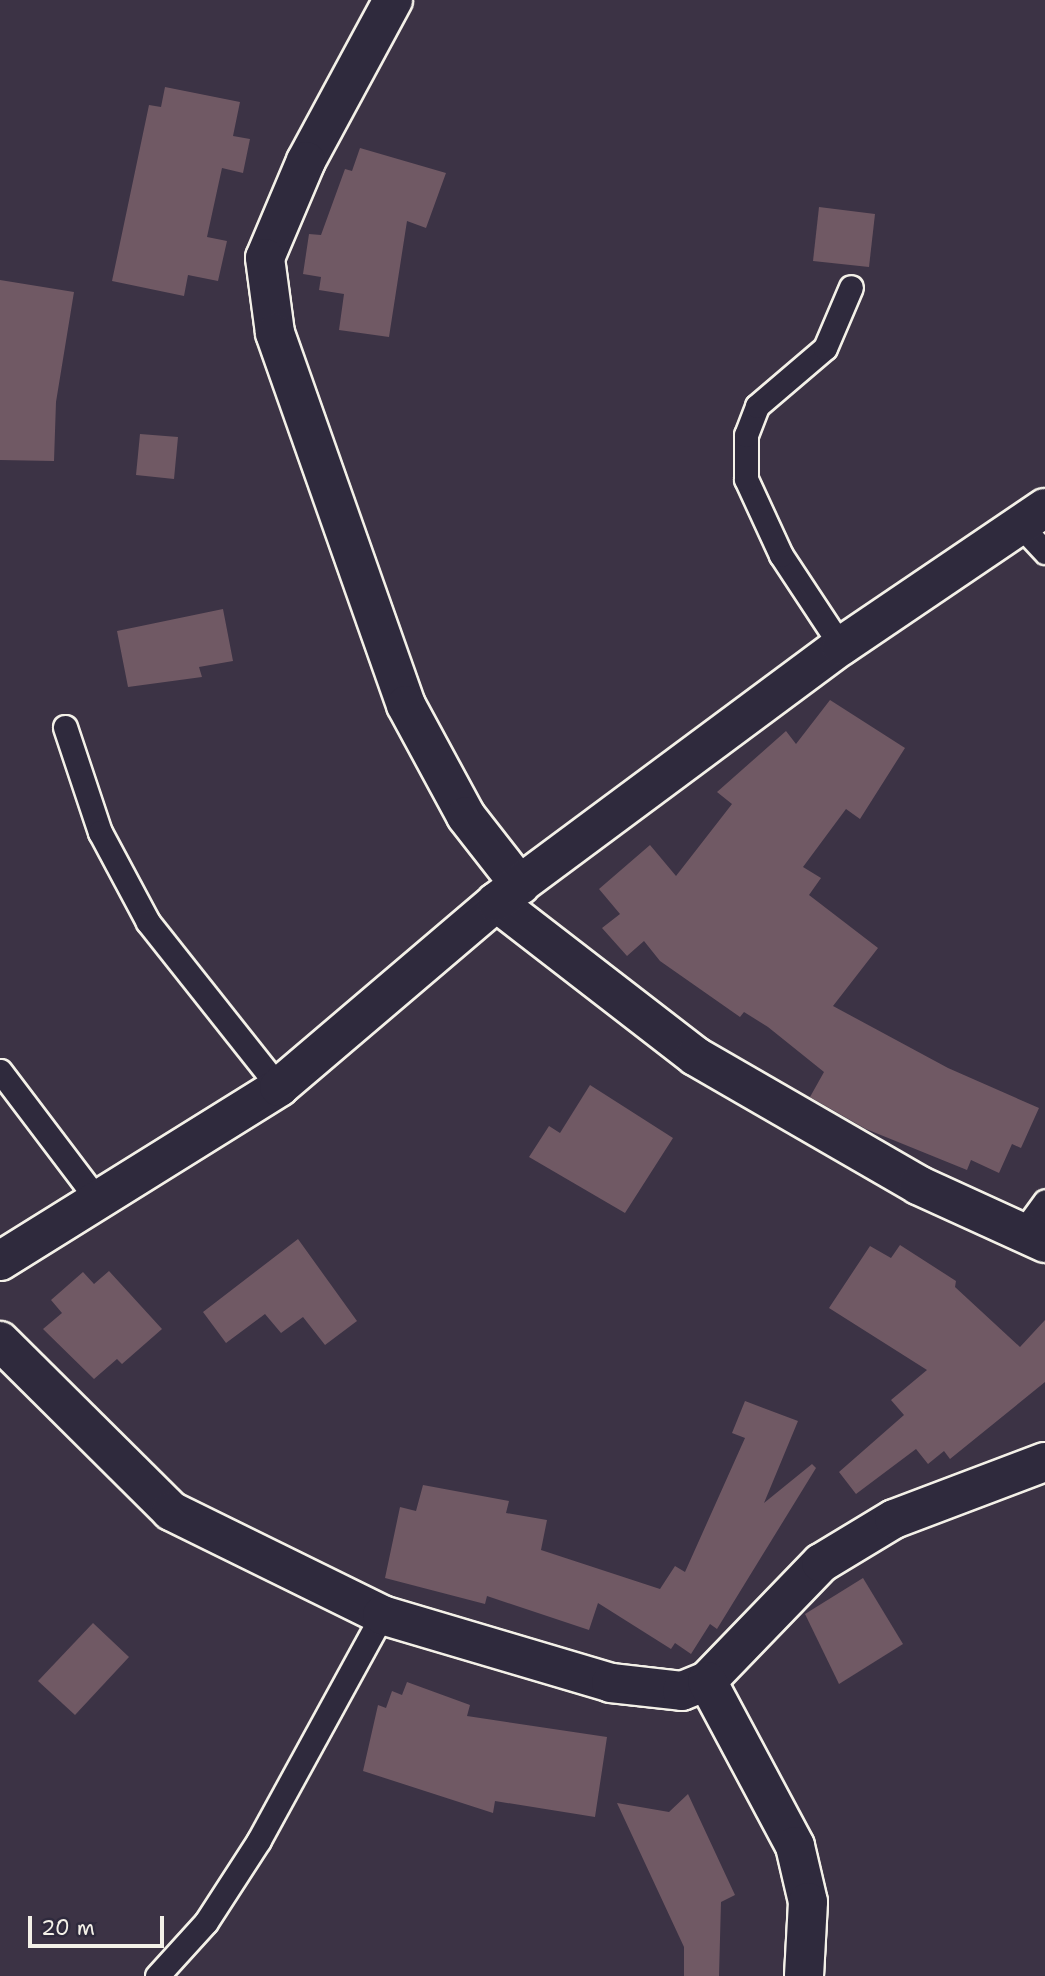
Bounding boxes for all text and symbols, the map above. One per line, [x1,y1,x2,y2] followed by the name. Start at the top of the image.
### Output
[32,1902,168,1946] scale bar
[41,1914,95,1942] text: 20 m

